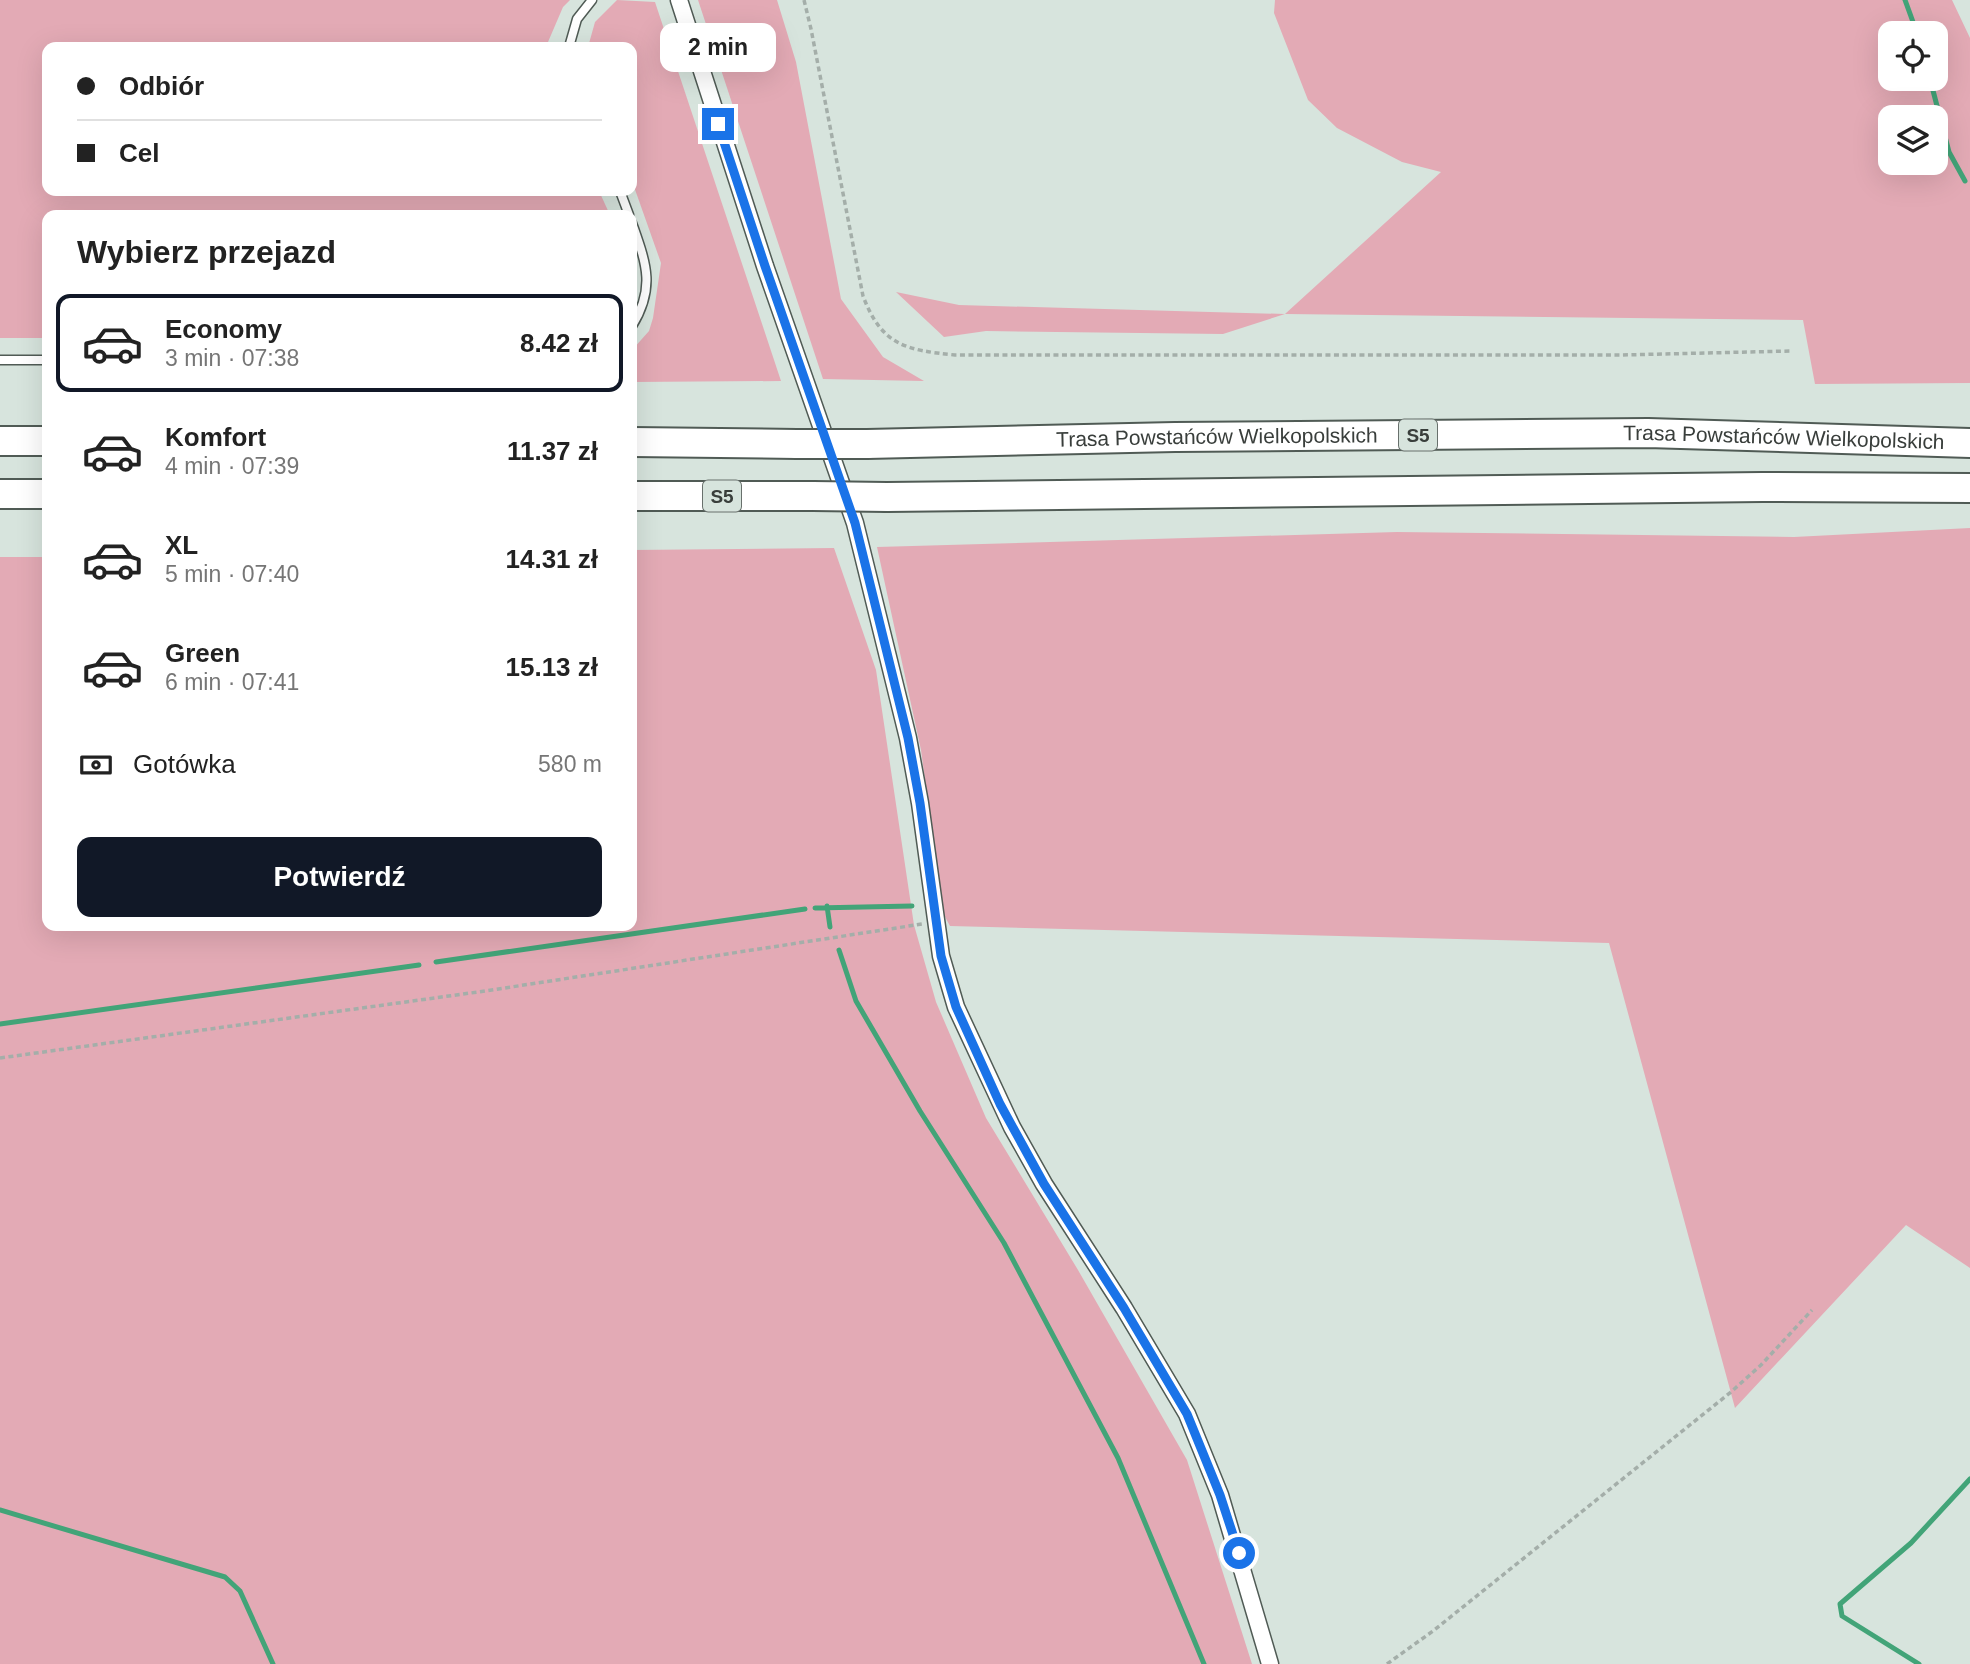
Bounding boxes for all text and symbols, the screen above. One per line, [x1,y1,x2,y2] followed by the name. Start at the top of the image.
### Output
[1878,21,1948,175] map controls
[1878,21,1948,91] button: locate
[660,23,776,72] callout: 2 min
[688,34,748,60] text: 2 min
[119,71,204,101] text: Odbiór
[1878,105,1948,175] button: layers
[702,108,734,140] route end
[119,138,159,168] text: Cel
[77,234,336,270] text: Wybierz przejazd
[81,312,144,375] icon: car
[165,314,282,344] text: Economy
[520,328,598,358] text: 8.42 zł
[165,345,299,371] text: 3 min · 07:38
[81,420,144,483] icon: car
[1399,420,1437,450] road number: S5
[1623,421,1945,453] street label: Trasa Powstańców Wielkopolskich
[165,422,266,452] text: Komfort
[1056,423,1378,451] street label: Trasa Powstańców Wielkopolskich
[507,436,598,466] text: 11.37 zł
[165,453,299,479] text: 4 min · 07:39
[703,481,741,512] road number: S5
[81,528,144,591] icon: car
[165,530,198,560] text: XL
[505,544,598,574] text: 14.31 zł
[165,561,299,587] text: 5 min · 07:40
[81,636,144,699] icon: car
[165,638,240,668] text: Green
[505,652,598,682] text: 15.13 zł
[165,669,299,695] text: 6 min · 07:41
[77,746,115,784] icon: cash
[133,749,236,779] text: Gotówka
[538,751,602,777] text: 580 m
[77,837,602,917] button: Potwierdź
[1223,1537,1255,1569] route start

